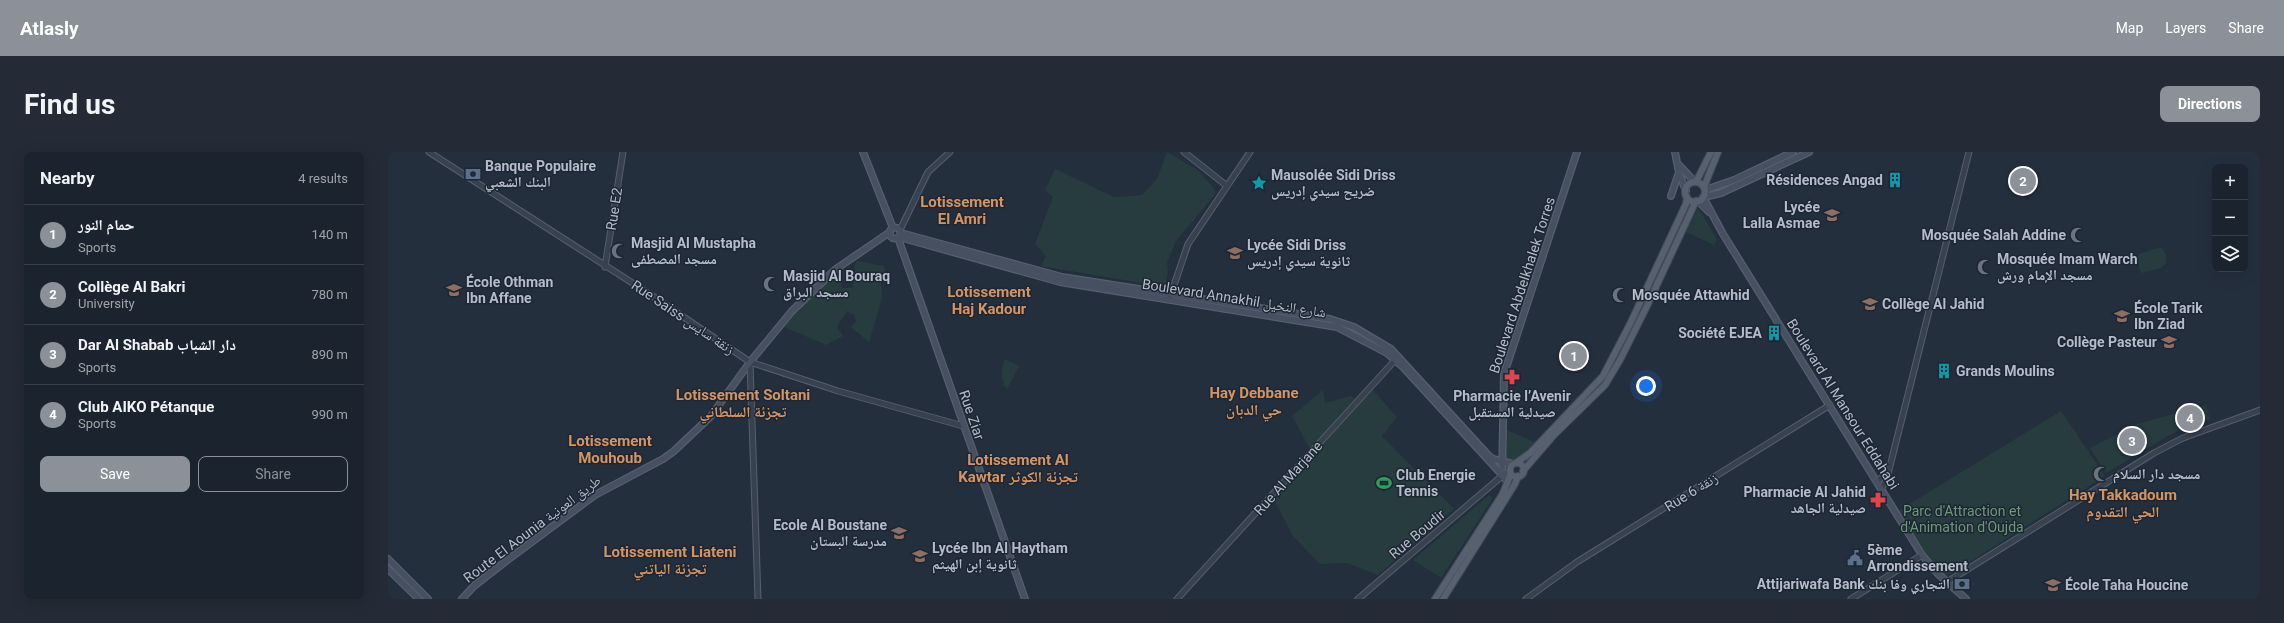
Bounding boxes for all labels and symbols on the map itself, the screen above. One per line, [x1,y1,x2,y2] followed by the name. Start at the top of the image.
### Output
[485,158,597,193] place label: Banque Populaire البنك الشعبي
[464,165,482,183] bank icon: Banque Populaire البنك الشعبي
[2010,166,2036,196] pin: 2
[1271,167,1396,202] place label: Mausolée Sidi Driss ضريح سيدي إدريس
[1886,171,1904,189] building icon: Résidences Angad
[1766,172,1883,188] place label: Résidences Angad
[1250,174,1268,192] place icon: Mausolée Sidi Driss ضريح سيدي إدريس
[603,186,625,232] street label: Rue E2
[920,193,1004,228] district label: Lotissement El Amri
[1486,195,1558,375] street label: Boulevard Abdelkhalek Torres
[1743,199,1820,231] place label: Lycée Lalla Asmae
[1823,206,1841,224] school or university icon: Lycée Lalla Asmae
[2069,226,2087,244] mosque icon: Mosquée Salah Addine
[1921,227,2066,243] place label: Mosquée Salah Addine
[631,235,756,268] place label: Masjid Al Mustapha مسجد المصطفى
[1247,237,1350,272] place label: Lycée Sidi Driss ثانوية سيدي إدريس
[610,242,628,260] mosque icon: Masjid Al Mustapha مسجد المصطفى
[1226,244,1244,262] school or university icon: Lycée Sidi Driss ثانوية سيدي إدريس
[1997,251,2138,285] place label: Mosquée Imam Warch مسجد الإمام ورش
[1976,258,1994,276] mosque icon: Mosquée Imam Warch مسجد الإمام ورش
[783,268,890,301] place label: Masjid Al Bouraq مسجد البراق
[466,273,554,306] place label: École Othman Ibn Affane
[762,275,780,293] mosque icon: Masjid Al Bouraq مسجد البراق
[1141,276,1327,322] street label: Boulevard Annakhil شارع النخيل
[628,277,738,358] street label: Rue Saiss زنقة سايس
[445,281,463,299] school or university icon: École Othman Ibn Affane
[947,283,1031,318] district label: Lotissement Haj Kadour
[1611,286,1629,304] mosque icon: Mosquée Attawhid
[1632,287,1750,303] place label: Mosquée Attawhid
[1861,295,1879,313] school or university icon: Collège Al Jahid
[1882,296,1985,312] place label: Collège Al Jahid
[2134,299,2203,332] place label: École Tarik Ibn Ziad
[2113,307,2131,325] school or university icon: École Tarik Ibn Ziad
[1784,316,1902,492] street label: Boulevard Al Mansour Eddahabi
[1765,324,1783,342] building icon: Société EJEA
[1678,325,1763,341] place label: Société EJEA
[2160,333,2178,351] school or university icon: Collège Pasteur
[2057,334,2157,350] place label: Collège Pasteur
[1561,341,1587,371] pin: 1
[1935,362,1953,380] building icon: Grands Moulins
[1956,363,2055,379] place label: Grands Moulins
[1503,368,1521,386] pharmacy icon: Pharmacie l’Avenir صيدلية المستقبل
[1636,376,1656,396] your location
[1209,384,1299,422] district label: Hay Debbane حي الدبان
[676,386,810,424] district label: Lotissement Soltani تجزئة السلطاني
[956,388,988,442] street label: Rue Ziar
[1453,388,1571,421] place label: Pharmacie l’Avenir صيدلية المستقبل
[2177,403,2203,433] pin: 4
[2119,426,2145,456] pin: 3
[568,432,652,467] district label: Lotissement Mouhoub
[1251,438,1325,518] street label: Rue Al Marjane
[958,451,1078,486] district label: Lotissement Al Kawtar تجزئة الكوثر
[2092,465,2110,483] mosque icon: مسجد دار السلام
[2113,466,2200,484] place label: مسجد دار السلام
[1396,467,1476,499] place label: Club Energie Tennis
[1661,469,1721,515] street label: Rue 6 زنقة
[460,472,605,587] street label: Route El Aounia طريق العونية
[1375,474,1393,492] sports icon: Club Energie Tennis
[1744,484,1866,516] place label: Pharmacie Al Jahid صيدلية الجاهد
[2069,486,2177,524] district label: Hay Takkadoum الحي التقدوم
[1869,491,1887,509] pharmacy icon: Pharmacie Al Jahid صيدلية الجاهد
[1900,503,2024,535] park label: Parc d'Attraction et d'Animation d'Oujda
[1386,506,1448,562] street label: Rue Boudir
[773,517,887,550] place label: Ecole Al Boustane مدرسة البستان
[890,524,908,542] school or university icon: Ecole Al Boustane مدرسة البستان
[932,540,1068,574] place label: Lycée Ibn Al Haytham ثانوية إبن الهيثم
[1867,542,1968,574] place label: 5ème Arrondissement
[603,543,737,581] district label: Lotissement Liateni تجزئة الياتني
[911,547,929,565] school or university icon: Lycée Ibn Al Haytham ثانوية إبن الهيثم
[1846,549,1864,567] public building icon: 5ème Arrondissement
[1953,575,1971,593] bank icon: Attijariwafa Bank التجاري وفا بنك
[1757,576,1950,595] place label: Attijariwafa Bank التجاري وفا بنك
[2044,576,2062,594] school or university icon: École Taha Houcine
[2065,576,2189,593] place label: École Taha Houcine

